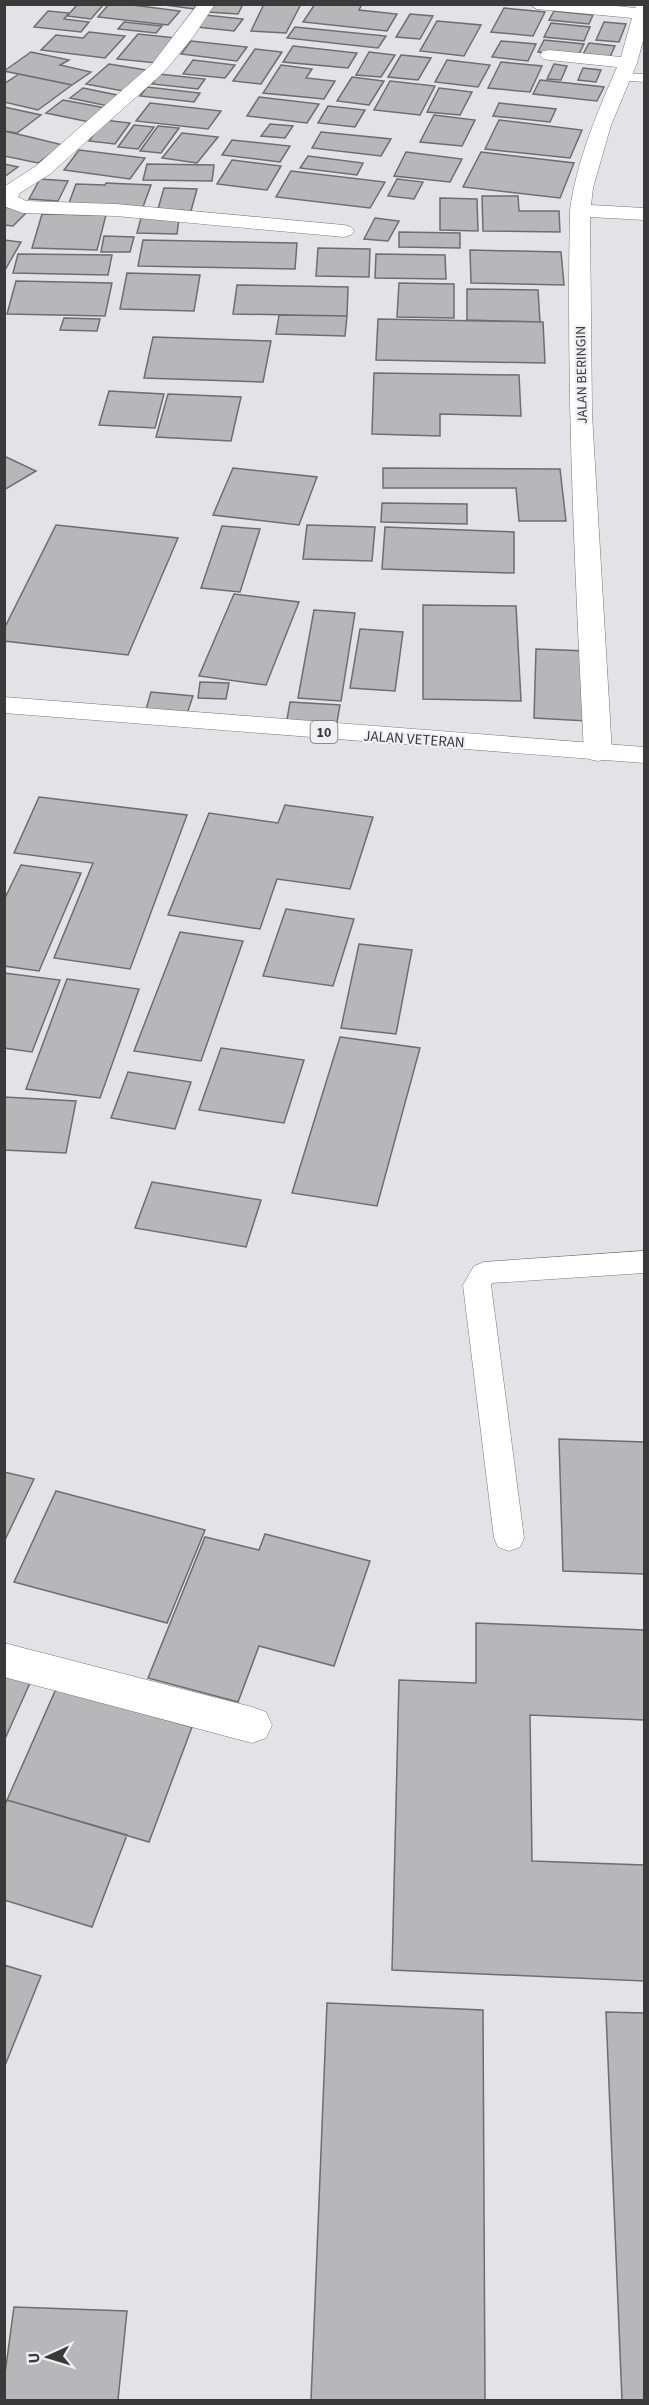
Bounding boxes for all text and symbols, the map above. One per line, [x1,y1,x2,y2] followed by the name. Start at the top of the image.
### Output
[571,326,593,424] street label: JALAN BERINGIN
[310,721,338,743] road number: 10
[363,725,465,754] street label: JALAN VETERAN
[18,2327,78,2387] north arrow
[23,2352,45,2364] text: U

